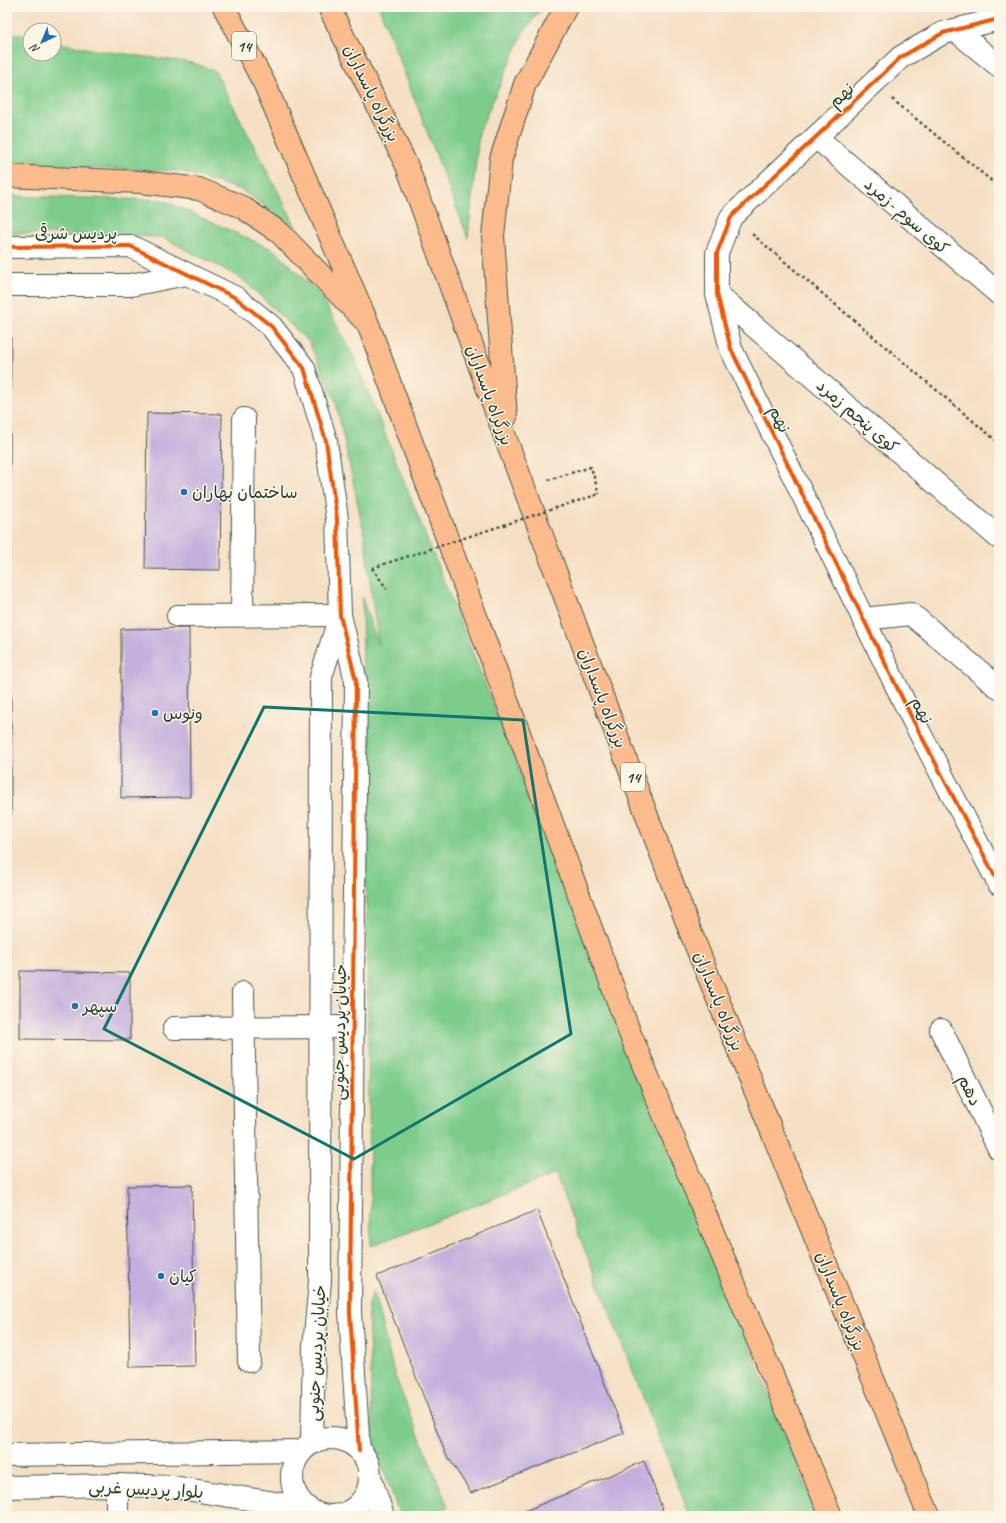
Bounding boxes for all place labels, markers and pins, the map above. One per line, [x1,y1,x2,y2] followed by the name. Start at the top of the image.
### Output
[192,482,298,503] place label: ساختمان بهاران
[179,487,189,497] marker: ساختمان بهاران
[163,703,203,724] place label: ونوس
[150,708,160,718] marker: ونوس
[81,996,117,1018] place label: سپهر
[70,1001,80,1011] marker: سپهر
[169,1266,197,1287] place label: کیان
[156,1271,166,1281] marker: کیان

